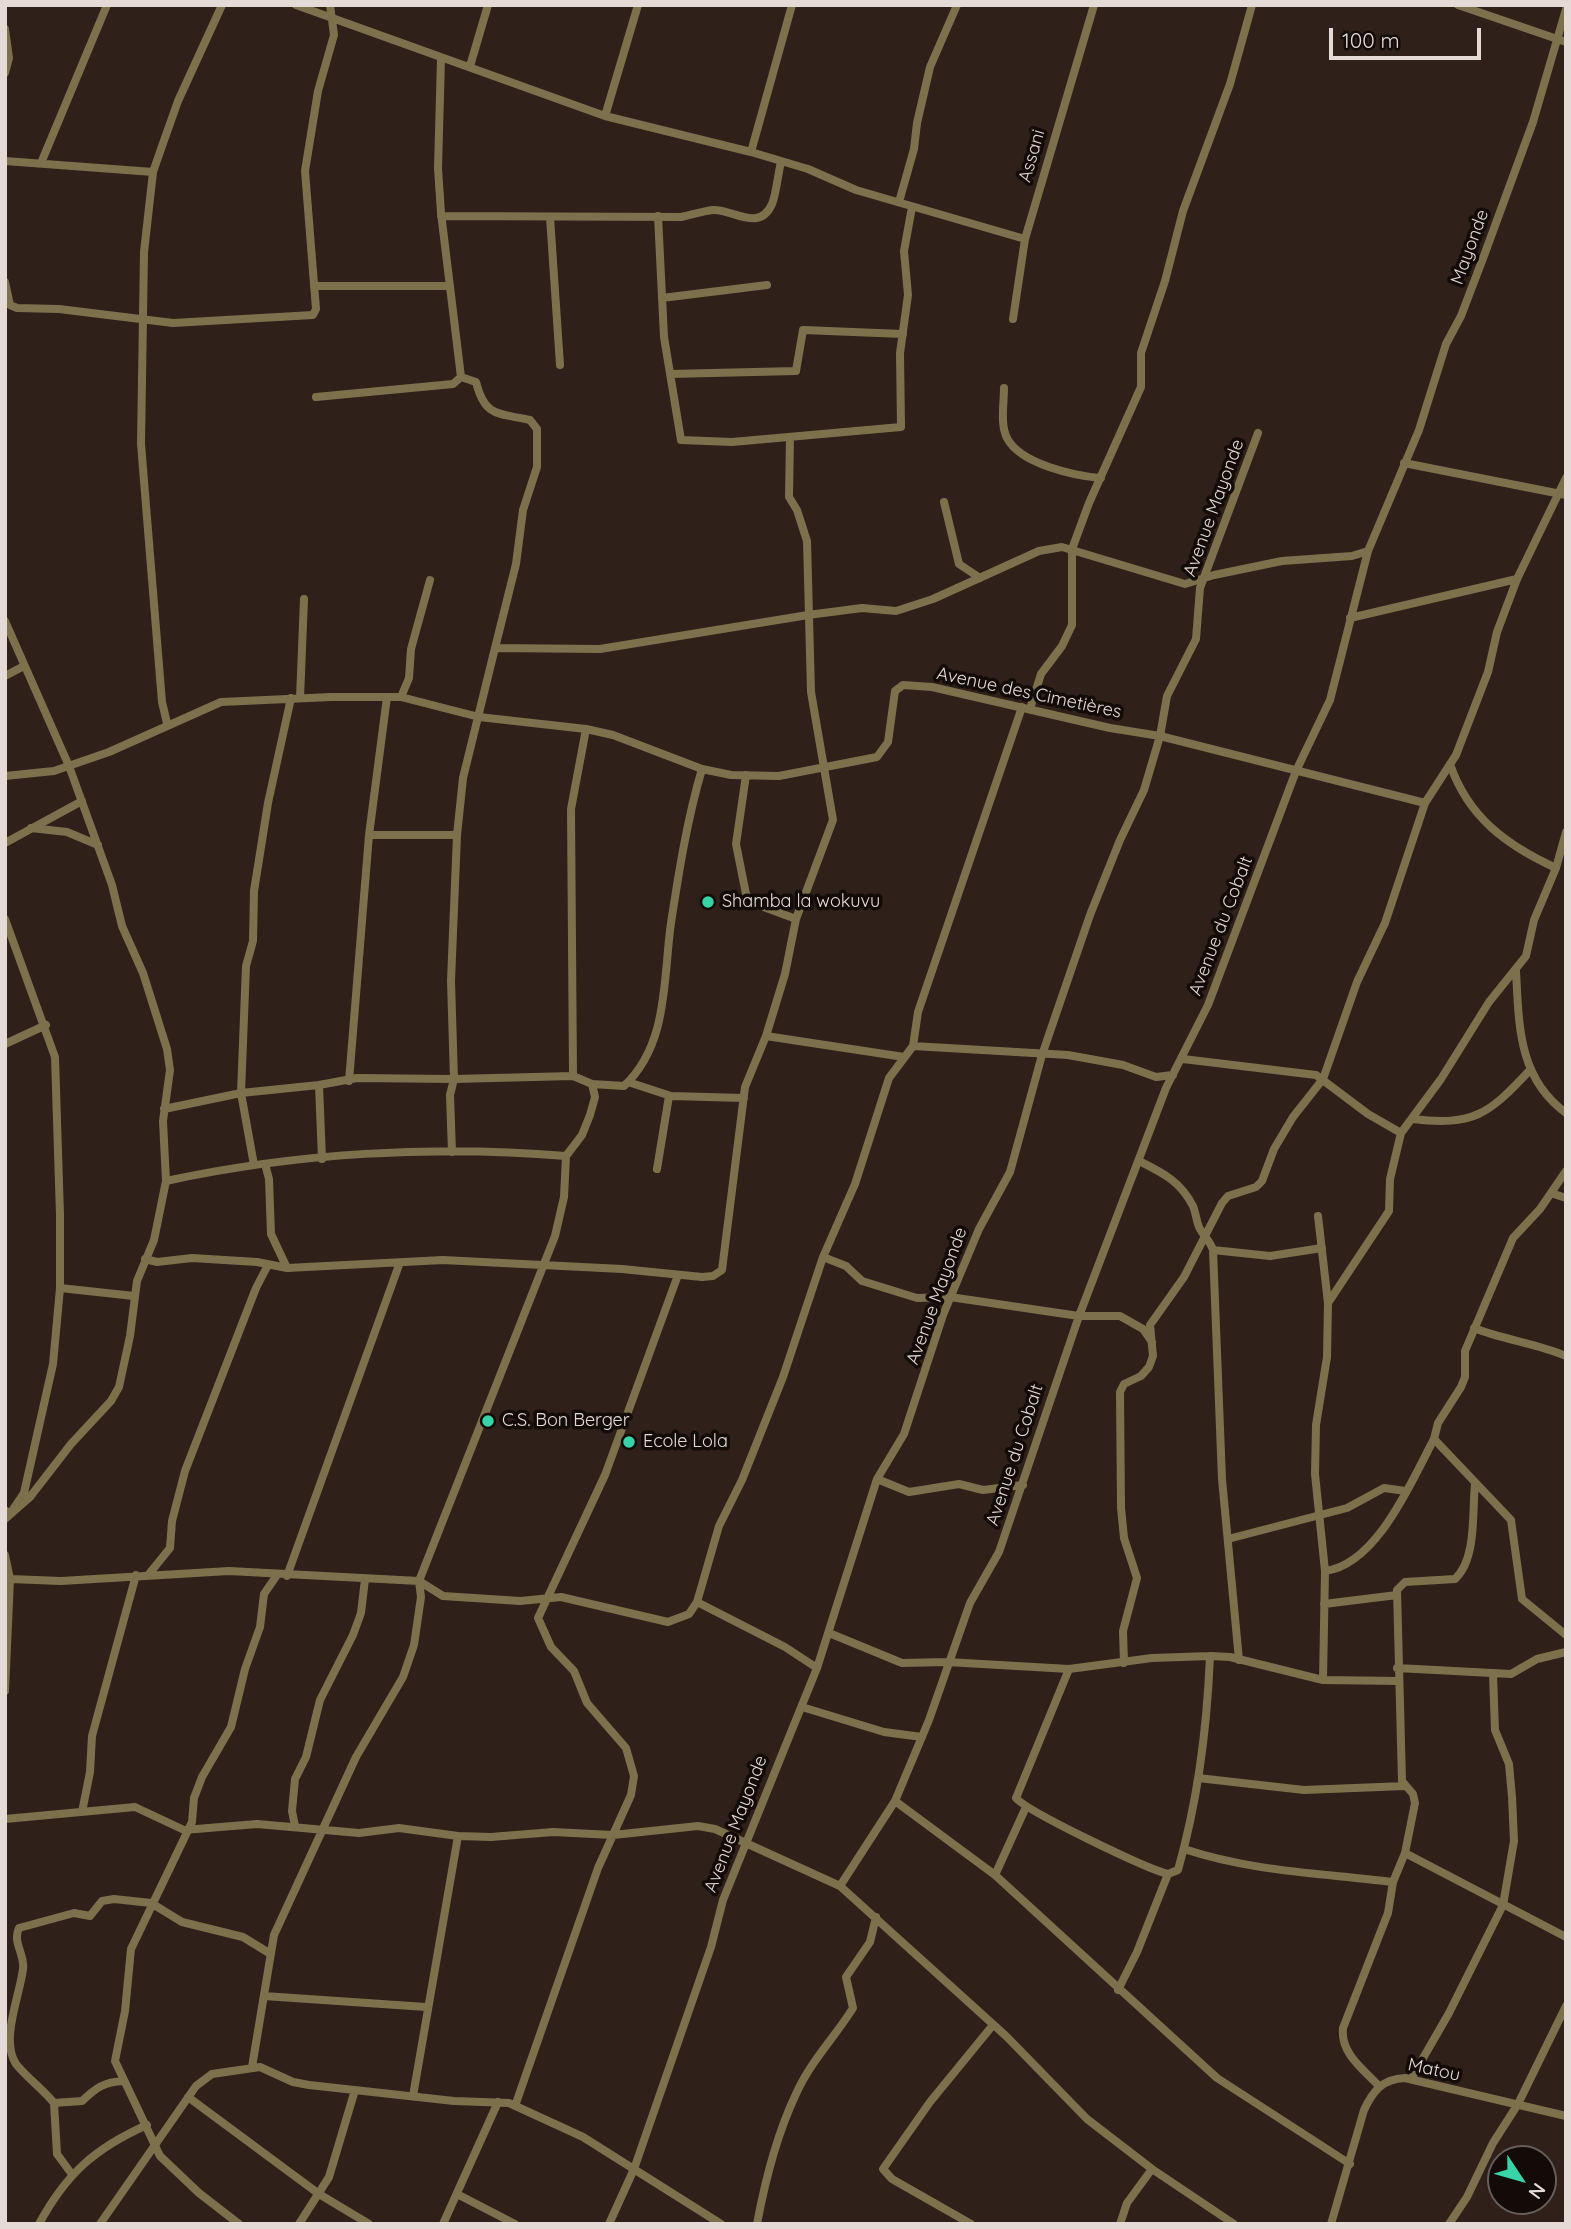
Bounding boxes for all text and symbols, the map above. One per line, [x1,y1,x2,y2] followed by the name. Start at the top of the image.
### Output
[1333,14,1485,58] scale bar
[1342,27,1400,53] text: 100 m
[1014,127,1050,185] street label: Assani
[1446,207,1494,287] street label: Mayonde
[1179,436,1249,580] street label: Avenue Mayonde
[935,663,1123,723] street label: Avenue des Cimetières
[1184,853,1258,999] street label: Avenue du Cobalt
[722,891,880,913] place label: Shamba la wokuvu
[700,894,716,910] marker: Shamba la wokuvu
[902,1224,972,1368] street label: Avenue Mayonde
[982,1382,1048,1528] street label: Avenue du Cobalt
[502,1410,630,1432] place label: C.S. Bon Berger
[480,1413,496,1429] marker: C.S. Bon Berger
[643,1431,728,1453] place label: Ecole Lola
[621,1434,637,1450] marker: Ecole Lola
[700,1753,772,1895] street label: Avenue Mayonde
[1406,2054,1462,2086] street label: Matou
[1487,2145,1557,2215] north arrow
[1524,2178,1551,2204] text: N

